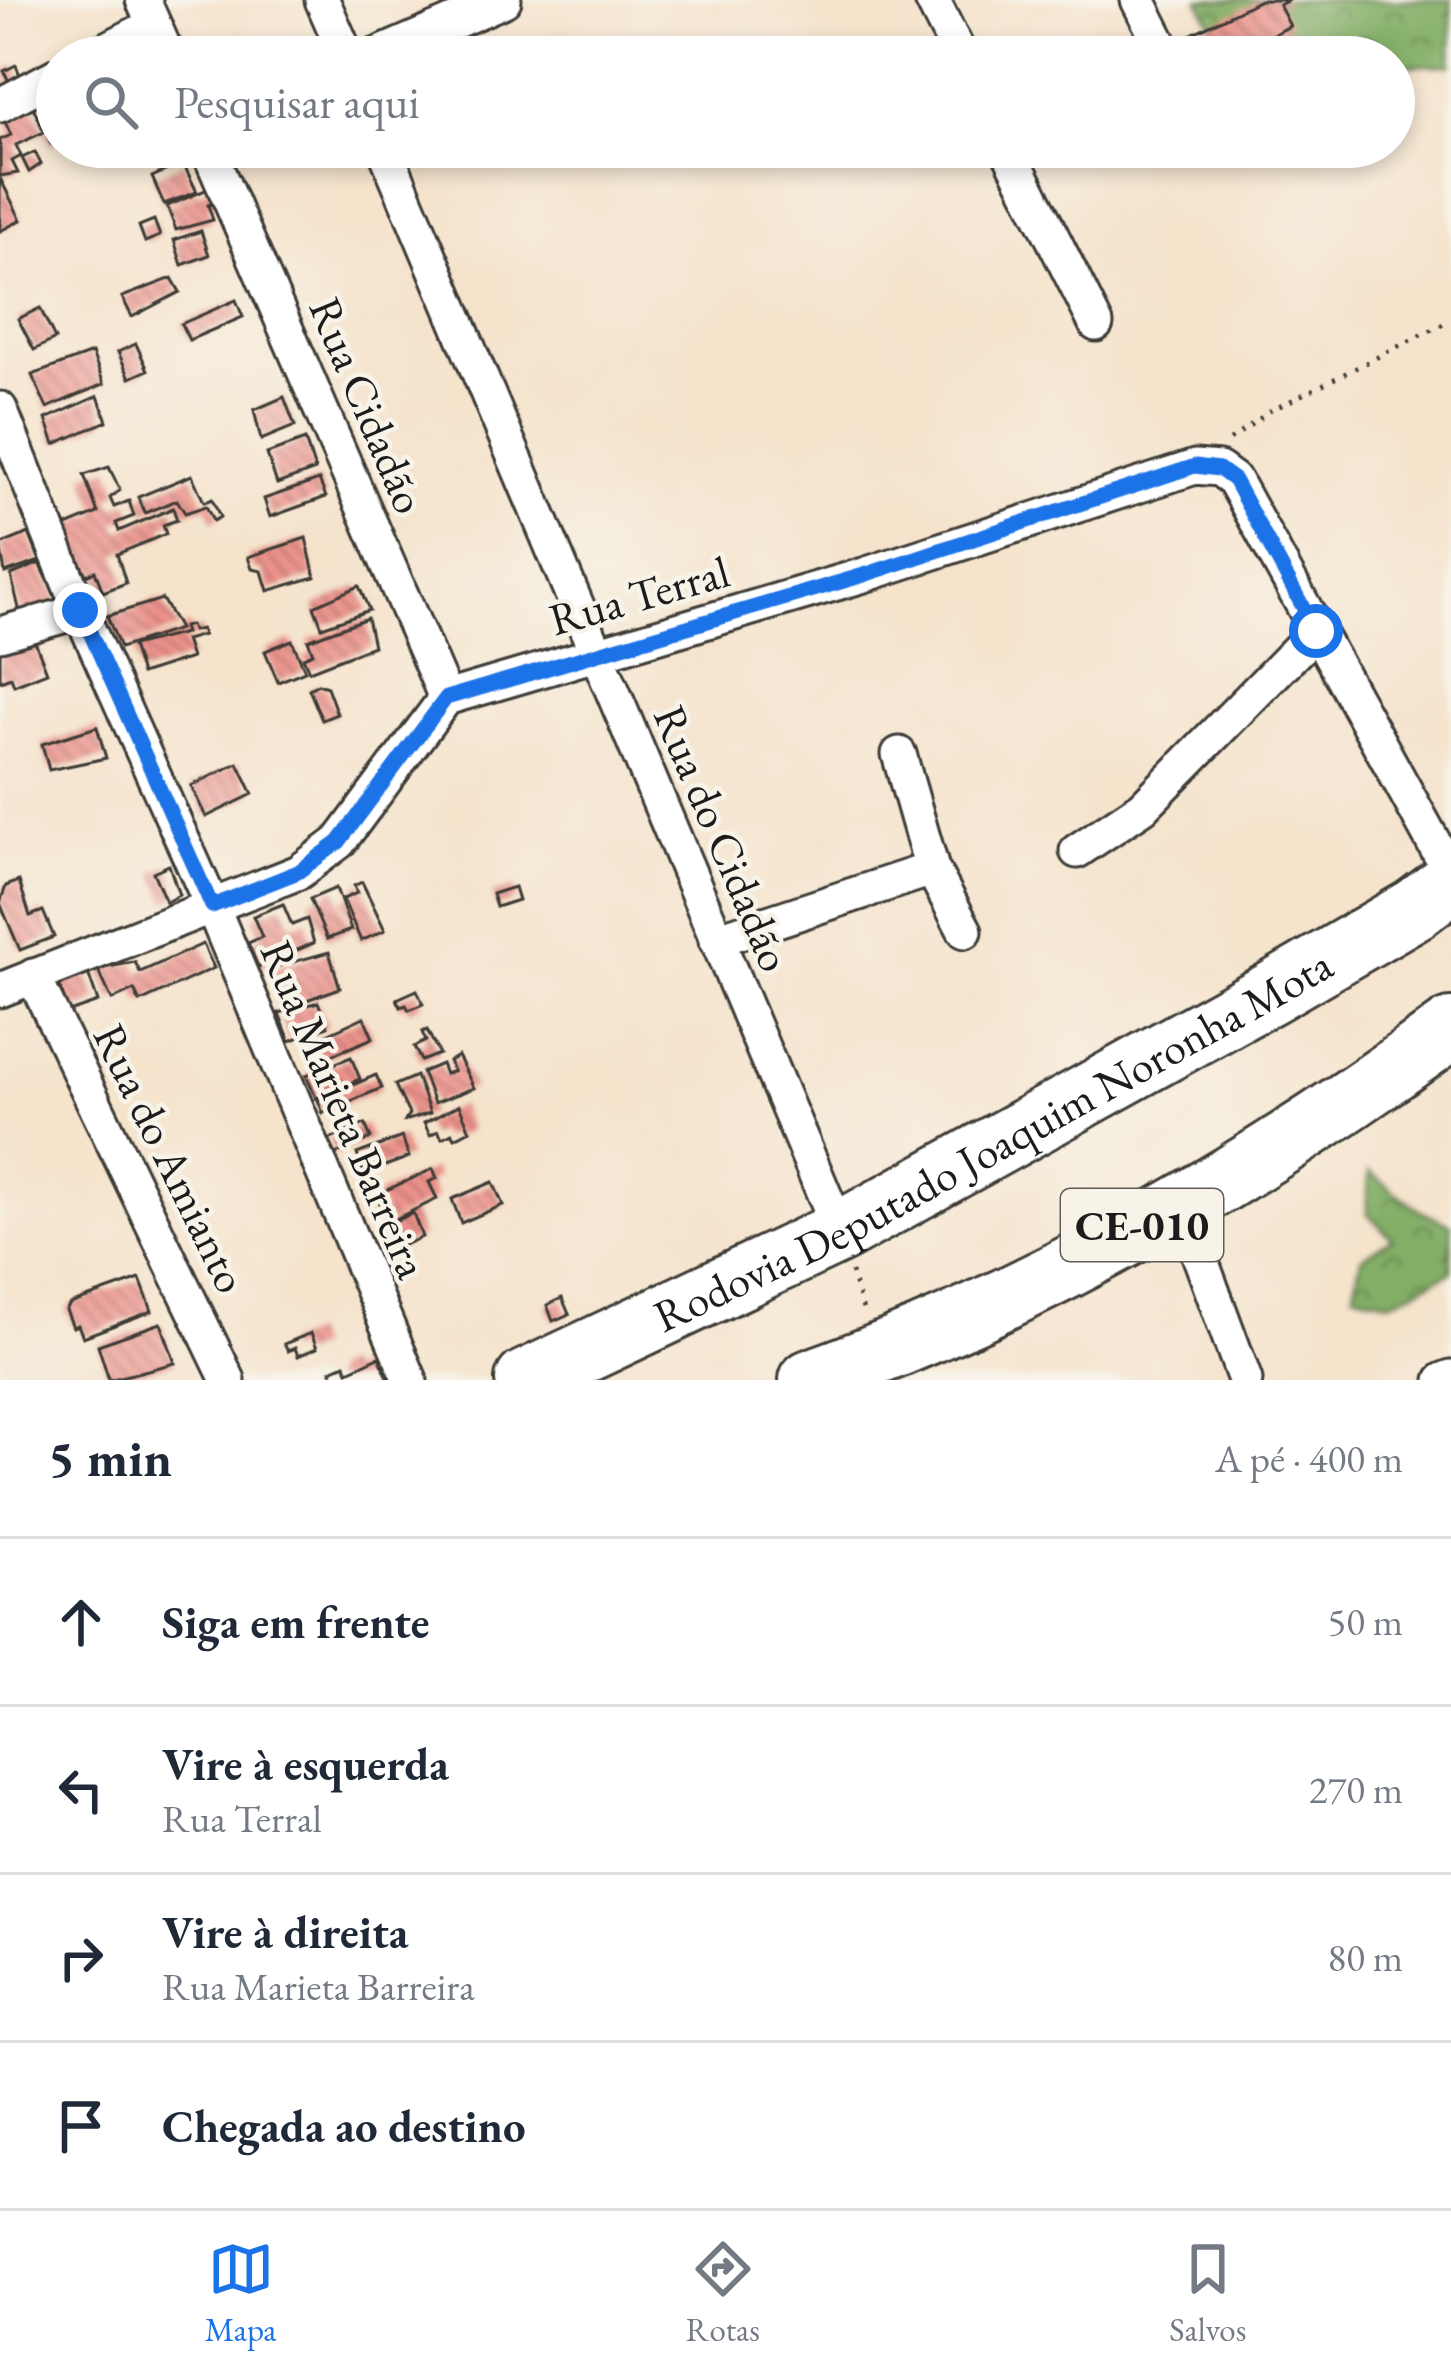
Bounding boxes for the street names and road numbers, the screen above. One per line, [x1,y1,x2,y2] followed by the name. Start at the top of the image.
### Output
[296,288,440,522] street label: Rua Cidadão
[542,542,736,648] street label: Rua Terral
[641,696,805,980] street label: Rua do Cidadão
[248,931,442,1287] street label: Rua Marieta Barreira
[644,935,1342,1345] street label: Rodovia Deputado Joaquim Noronha Mota
[81,1014,261,1302] street label: Rua do Amianto
[1061,1189,1223,1261] road number: CE-010

